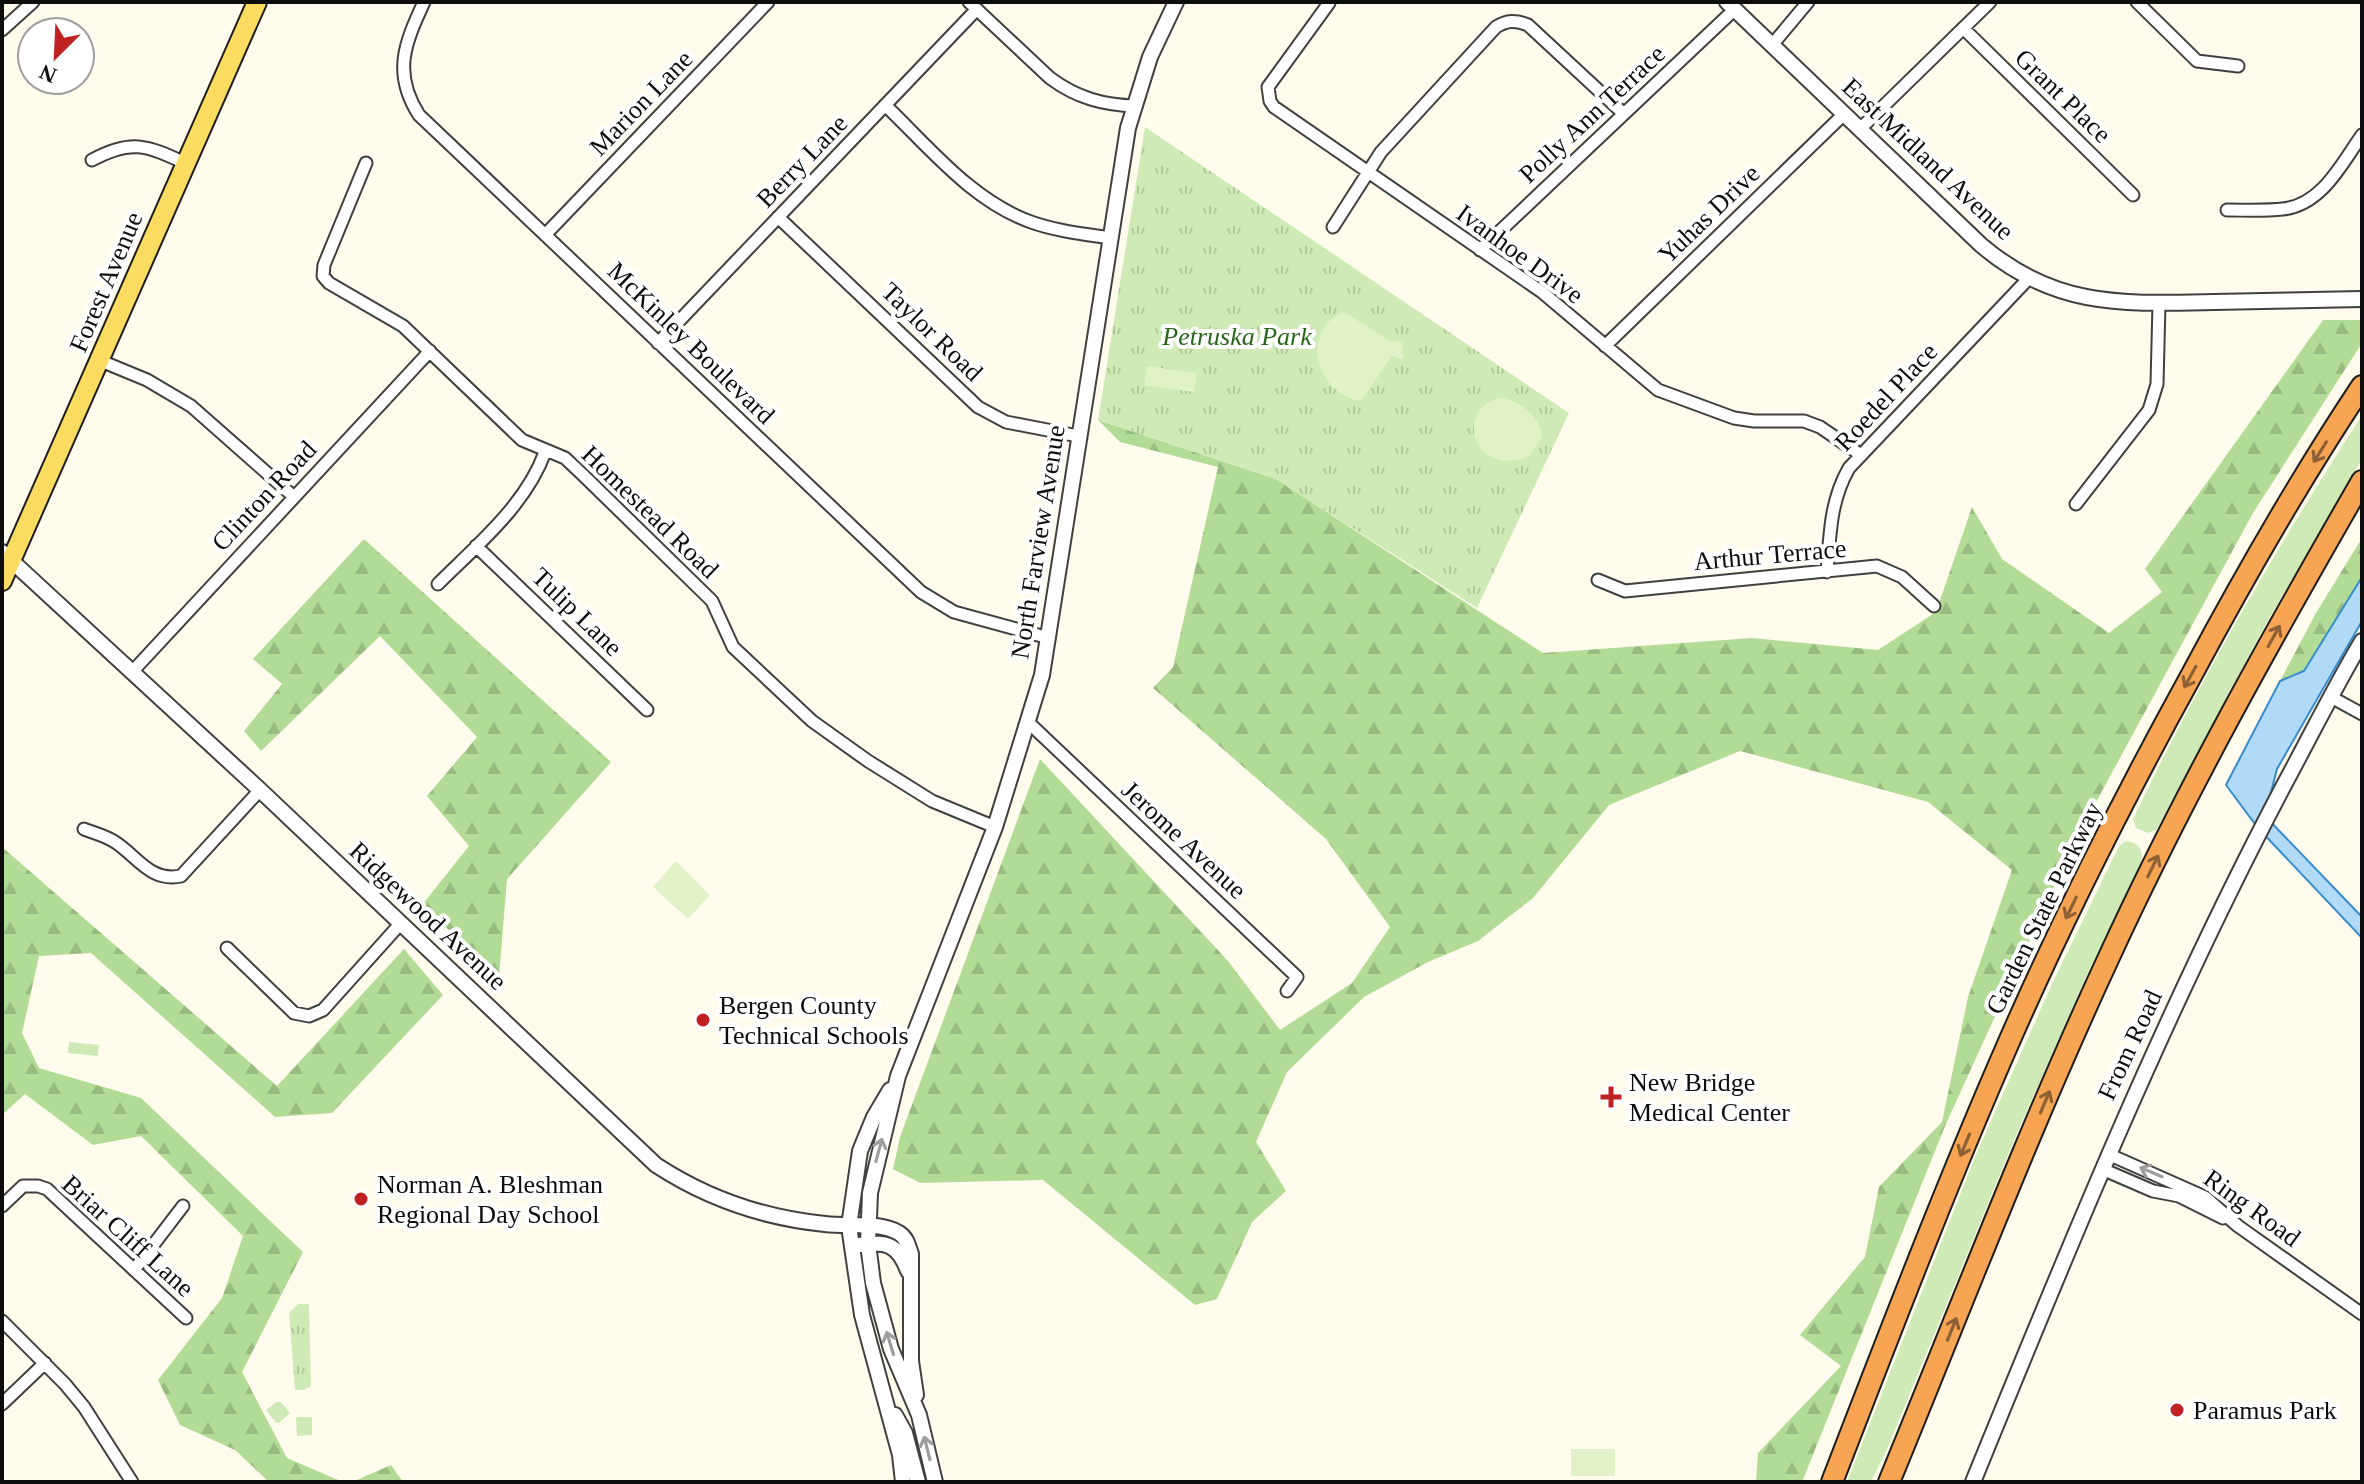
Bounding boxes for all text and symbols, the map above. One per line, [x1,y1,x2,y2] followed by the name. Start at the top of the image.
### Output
[16,16,96,96] north arrow
[1513,39,1671,189] street label: Polly Ann Terrace
[2009,43,2117,149] street label: Grant Place
[584,44,698,162] street label: Marion Lane
[36,59,60,88] text: N
[1836,72,2020,246] street label: East Midland Avenue
[751,109,853,213] street label: Berry Lane
[1652,159,1766,269] street label: Yuhas Drive
[1451,198,1589,310] street label: Ivanhoe Drive
[64,208,148,356] street label: Forest Avenue
[602,256,780,430] street label: McKinley Boulevard
[876,277,988,387] street label: Taylor Road
[1161,322,1312,351] park label: Petruska Park
[1829,337,1943,457] street label: Roedel Place
[1005,423,1071,661] street label: North Farview Avenue
[206,435,322,557] street label: Clinton Road
[576,440,724,584] street label: Homestead Road
[2312,440,2328,463] one-way arrow
[1693,534,1847,576] street label: Arthur Terrace
[526,562,628,662] street label: Tulip Lane
[2267,624,2282,648] one-way arrow
[2182,664,2198,688] one-way arrow
[1116,775,1252,905] street label: Jerome Avenue
[1980,797,2108,1019] street label: Garden State Parkway
[344,836,512,996] street label: Ridgewood Avenue
[2146,854,2161,878] one-way arrow
[2063,895,2078,919] one-way arrow
[2092,986,2168,1104] street label: From Road
[719,991,909,1050] place label: Bergen County Technical Schools
[694,1011,712,1029] marker: Bergen County Technical Schools
[1629,1068,1790,1127] place label: New Bridge Medical Center
[1600,1086,1622,1108] marker: New Bridge Medical Center
[2039,1090,2054,1115] one-way arrow
[1956,1132,1971,1157] one-way arrow
[872,1138,887,1164] one-way arrow
[2198,1163,2306,1253] street label: Ring Road
[2139,1164,2164,1179] one-way arrow
[56,1169,200,1303] street label: Briar Cliff Lane
[377,1170,603,1229] place label: Norman A. Bleshman Regional Day School
[352,1190,370,1208] marker: Norman A. Bleshman Regional Day School
[1946,1317,1960,1342] one-way arrow
[881,1330,896,1355] one-way arrow
[2193,1396,2337,1425] place label: Paramus Park
[2168,1401,2186,1419] marker: Paramus Park
[919,1436,934,1462] one-way arrow

